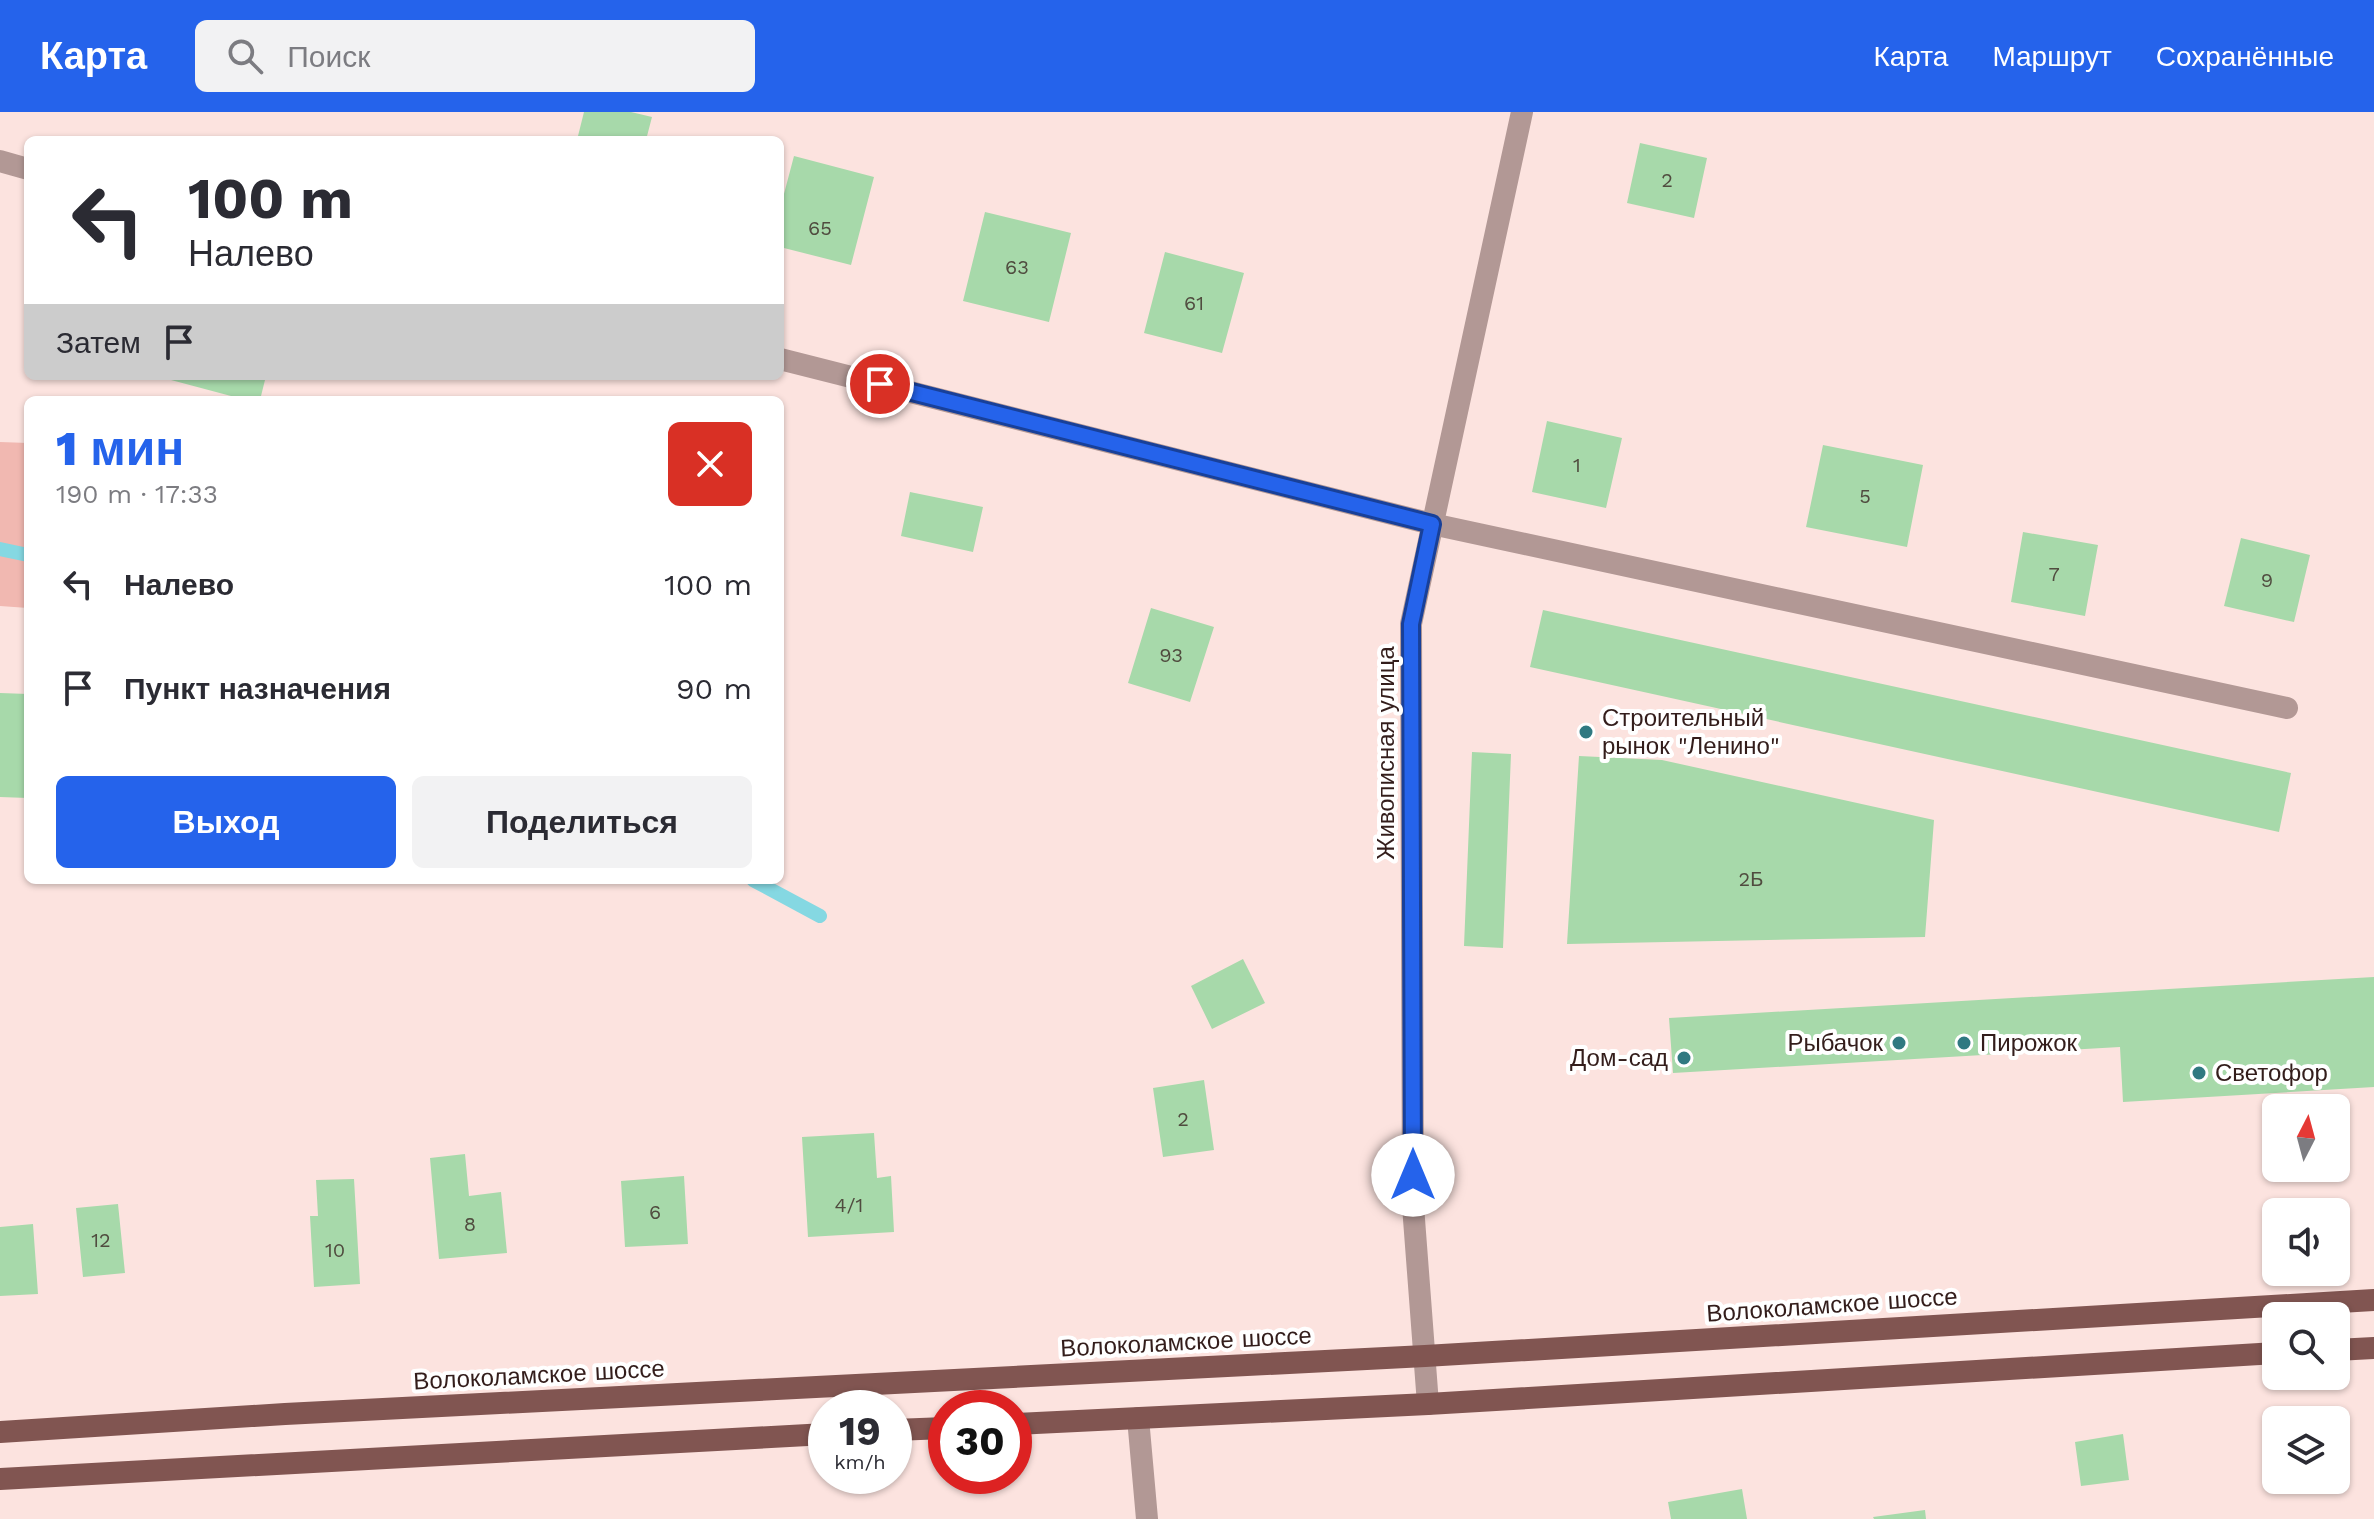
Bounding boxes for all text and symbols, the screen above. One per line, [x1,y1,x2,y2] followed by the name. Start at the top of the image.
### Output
[195,20,755,92] search box
[40,34,147,78] text: Карта
[223,34,267,78] icon: search
[287,39,370,74] text: Поиск
[1873,40,1948,73] text: Карта
[1992,40,2112,73] text: Маршрут
[2156,40,2334,73] text: Сохранённые
[188,166,353,232] text: 100 m
[56,168,160,272] icon: left
[1661,168,1673,192] house number: 2
[808,216,832,240] house number: 65
[188,233,314,275] text: Налево
[1005,255,1029,279] house number: 63
[1184,291,1204,315] house number: 61
[157,320,201,364] icon: arrive
[56,325,141,360] text: Затем
[846,350,914,418] pin
[858,362,902,406] icon: arrive
[56,420,184,477] text: 1 мин
[668,422,752,506] button: close
[1573,453,1581,477] house number: 1
[56,479,218,509] text: 190 m · 17:33
[1859,484,1871,508] house number: 5
[56,562,100,606] icon: left
[2048,562,2060,586] house number: 7
[124,567,234,602] text: Налево
[664,567,752,602] text: 100 m
[2261,568,2273,592] house number: 9
[1159,643,1183,667] house number: 93
[1372,646,1400,860] street label: Живописная улица
[56,666,100,710] icon: arrive
[124,671,391,706] text: Пункт назначения
[676,671,752,706] text: 90 m
[1602,704,1780,760] place label: Строительный рынок "Ленино"
[1577,723,1595,741] marker: Строительный рынок "Ленино"
[56,776,396,868] button: Выход
[412,776,752,868] button: Поделиться
[1739,867,1763,891] house number: 2Б
[1787,1029,1884,1057] place label: Рыбачок
[1980,1029,2077,1057] place label: Пирожок
[1890,1034,1908,1052] marker: Рыбачок
[1955,1034,1973,1052] marker: Пирожок
[1570,1044,1668,1072] place label: Дом-сад
[1675,1049,1693,1067] marker: Дом-сад
[2215,1059,2328,1087] place label: Светофор
[2190,1064,2208,1082] marker: Светофор
[2262,1094,2350,1182] north arrow
[2262,1094,2350,1494] map controls
[1177,1107,1189,1131] house number: 2
[1371,1133,1455,1217] position arrow
[835,1193,863,1217] house number: 4/1
[2262,1198,2350,1286] button: sound
[649,1200,661,1224] house number: 6
[464,1212,476,1236] house number: 8
[91,1228,111,1252] house number: 12
[325,1238,345,1262] house number: 10
[1706,1282,1958,1328] street label: Волоколамское шоссе
[2262,1302,2350,1390] button: search
[1060,1321,1312,1363] street label: Волоколамское шоссе
[413,1354,665,1396] street label: Волоколамское шоссе
[928,1390,1032,1494] speed limit sign: 30
[2262,1406,2350,1494] button: layers
[839,1408,881,1455] text: 19
[834,1450,886,1474] text: km/h

